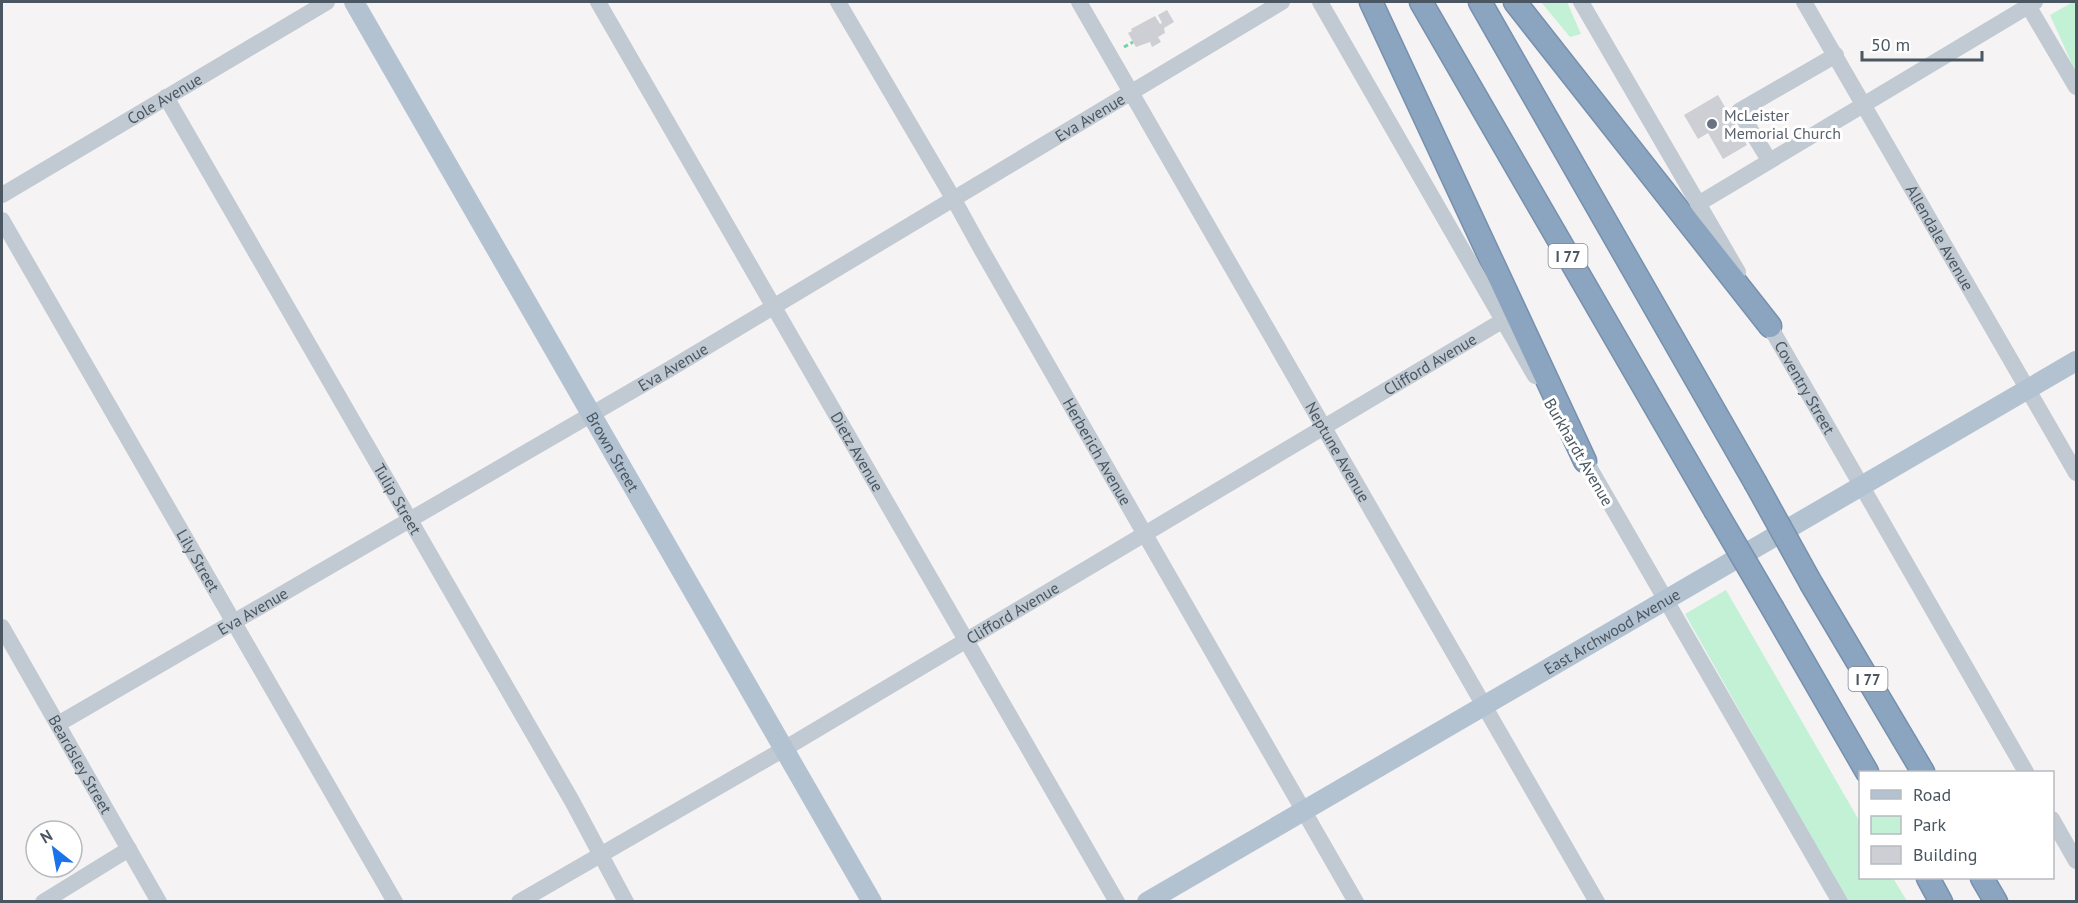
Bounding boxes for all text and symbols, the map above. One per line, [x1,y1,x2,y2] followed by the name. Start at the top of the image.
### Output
[1862,24,1982,62] scale bar
[1871,33,1910,56] text: 50 m
[123,69,206,128] street label: Cole Avenue
[1051,89,1128,146] street label: Eva Avenue
[1724,105,1841,143] place label: McLeister Memorial Church
[1705,117,1719,131] marker: McLeister Memorial Church
[1902,181,1978,294] street label: Allendale Avenue
[1548,244,1588,268] road number: I 77
[1380,329,1480,399] street label: Clifford Avenue
[1770,337,1840,438] street label: Coventry Street
[634,338,712,395] street label: Eva Avenue
[1059,394,1136,509] street label: Herberich Avenue
[1540,395,1618,509] street label: Burkhardt Avenue
[1301,398,1375,505] street label: Neptune Avenue
[582,408,644,496] street label: Brown Street
[826,408,888,495] street label: Dietz Avenue
[369,460,426,539] street label: Tulip Street
[172,525,224,596] street label: Lily Street
[962,577,1063,648] street label: Clifford Avenue
[214,583,291,639] street label: Eva Avenue
[1540,584,1684,679] street label: East Archwood Avenue
[1848,667,1888,691] road number: I 77
[44,711,117,818] street label: Beardsley Street
[1859,771,2054,879] legend
[1913,783,1951,806] text: Road
[1913,813,1946,836] text: Park
[24,819,84,879] north arrow
[37,825,56,847] text: N
[1913,843,1977,866] text: Building

